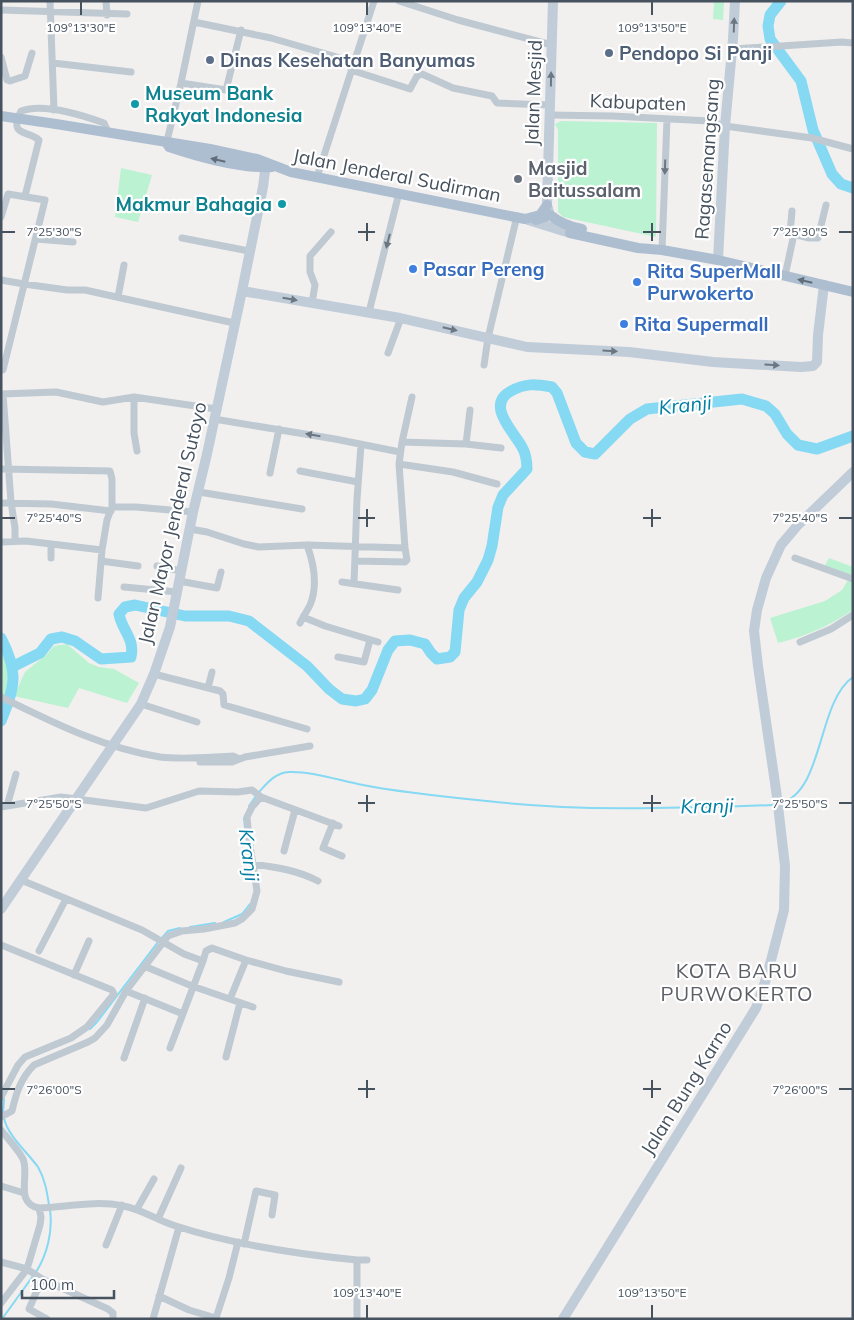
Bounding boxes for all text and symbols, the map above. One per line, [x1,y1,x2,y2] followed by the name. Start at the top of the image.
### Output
[730,17,738,33] one-way arrow
[46,20,116,35] text: 109°13'30"E
[332,20,402,35] text: 109°13'40"E
[617,20,687,35] text: 109°13'50"E
[519,40,547,146] street label: Jalan Mesjid
[619,41,772,65] place label: Pendopo Si Panji
[603,47,615,59] marker: Pendopo Si Panji
[220,48,475,72] place label: Dinas Kesehatan Banyumas
[204,54,216,66] marker: Dinas Kesehatan Banyumas
[547,71,555,87] one-way arrow
[689,78,725,240] street label: Ragasemangsang
[145,81,303,127] place label: Museum Bank Rakyat Indonesia
[589,88,687,116] street label: Kabupaten
[129,98,141,110] marker: Museum Bank Rakyat Indonesia
[291,143,503,207] street label: Jalan Jenderal Sudirman
[211,156,226,164] one-way arrow
[528,156,641,202] place label: Masjid Baitussalam
[661,160,669,176] one-way arrow
[512,173,524,185] marker: Masjid Baitussalam
[115,192,272,216] place label: Makmur Bahagia
[276,198,288,210] marker: Makmur Bahagia
[26,224,82,239] text: 7°25'30"S
[772,224,828,239] text: 7°25'30"S
[384,233,392,248] one-way arrow
[423,257,545,281] place label: Pasar Pereng
[647,259,781,305] place label: Rita SuperMall Purwokerto
[407,263,419,275] marker: Pasar Pereng
[631,276,643,288] marker: Rita SuperMall Purwokerto
[798,277,813,285] one-way arrow
[282,296,298,304] one-way arrow
[634,312,769,336] place label: Rita Supermall
[618,318,630,330] marker: Rita Supermall
[442,325,457,333] one-way arrow
[602,347,618,355] one-way arrow
[764,362,780,370] one-way arrow
[657,389,713,420] water label: Kranji
[132,400,212,646] street label: Jalan Mayor Jenderal Sutoyo
[305,431,321,439] one-way arrow
[26,510,82,525] text: 7°25'40"S
[772,510,828,525] text: 7°25'40"S
[680,793,734,818] water label: Kranji
[26,796,82,811] text: 7°25'50"S
[772,796,828,811] text: 7°25'50"S
[234,827,265,883] water label: Kranji
[660,958,814,1006] district label: KOTA BARU PURWOKERTO
[635,1017,737,1159] street label: Jalan Bung Karno
[26,1082,82,1097] text: 7°26'00"S
[772,1082,828,1097] text: 7°26'00"S
[22,1268,115,1300] scale bar
[30,1275,74,1294] text: 100 m
[332,1285,402,1300] text: 109°13'40"E
[617,1285,687,1300] text: 109°13'50"E

